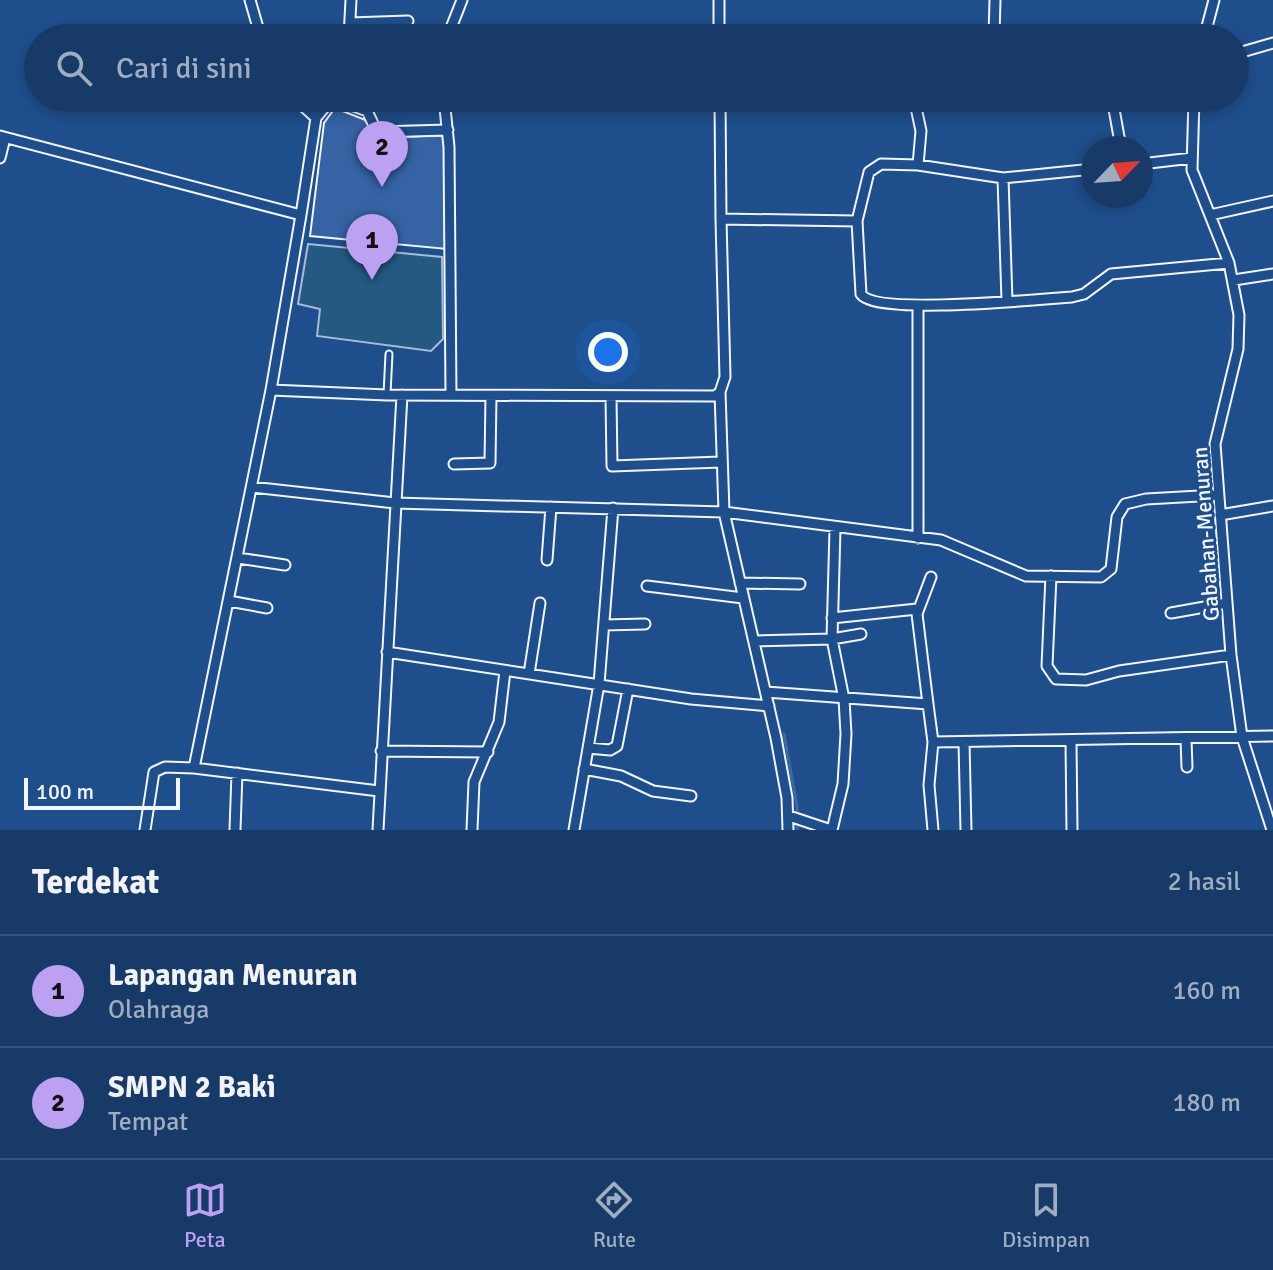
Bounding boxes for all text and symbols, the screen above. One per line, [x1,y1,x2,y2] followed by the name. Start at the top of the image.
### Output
[24,24,1249,112] search box
[52,46,96,90] icon: search
[116,50,252,87] text: Cari di sini
[356,121,408,187] pin: 2
[1081,136,1153,208] north arrow
[346,214,398,280] pin: 1
[588,332,628,372] your location
[1186,446,1225,622] street label: Gabahan-Menuran
[24,774,180,810] scale bar
[36,778,94,805] text: 100 m
[32,861,159,903] text: Terdekat
[1168,866,1241,898] text: 2 hasil
[108,957,358,994] text: Lapangan Menuran
[51,975,65,1007] text: 1
[1172,975,1241,1007] text: 160 m
[108,994,210,1026] text: Olahraga
[108,1069,276,1106] text: SMPN 2 Baki
[51,1087,65,1119] text: 2
[1172,1087,1241,1119] text: 180 m
[108,1106,188,1138] text: Tempat
[183,1178,227,1253] tab: Peta
[592,1178,636,1253] tab: Rute
[1002,1178,1090,1253] tab: Disimpan

